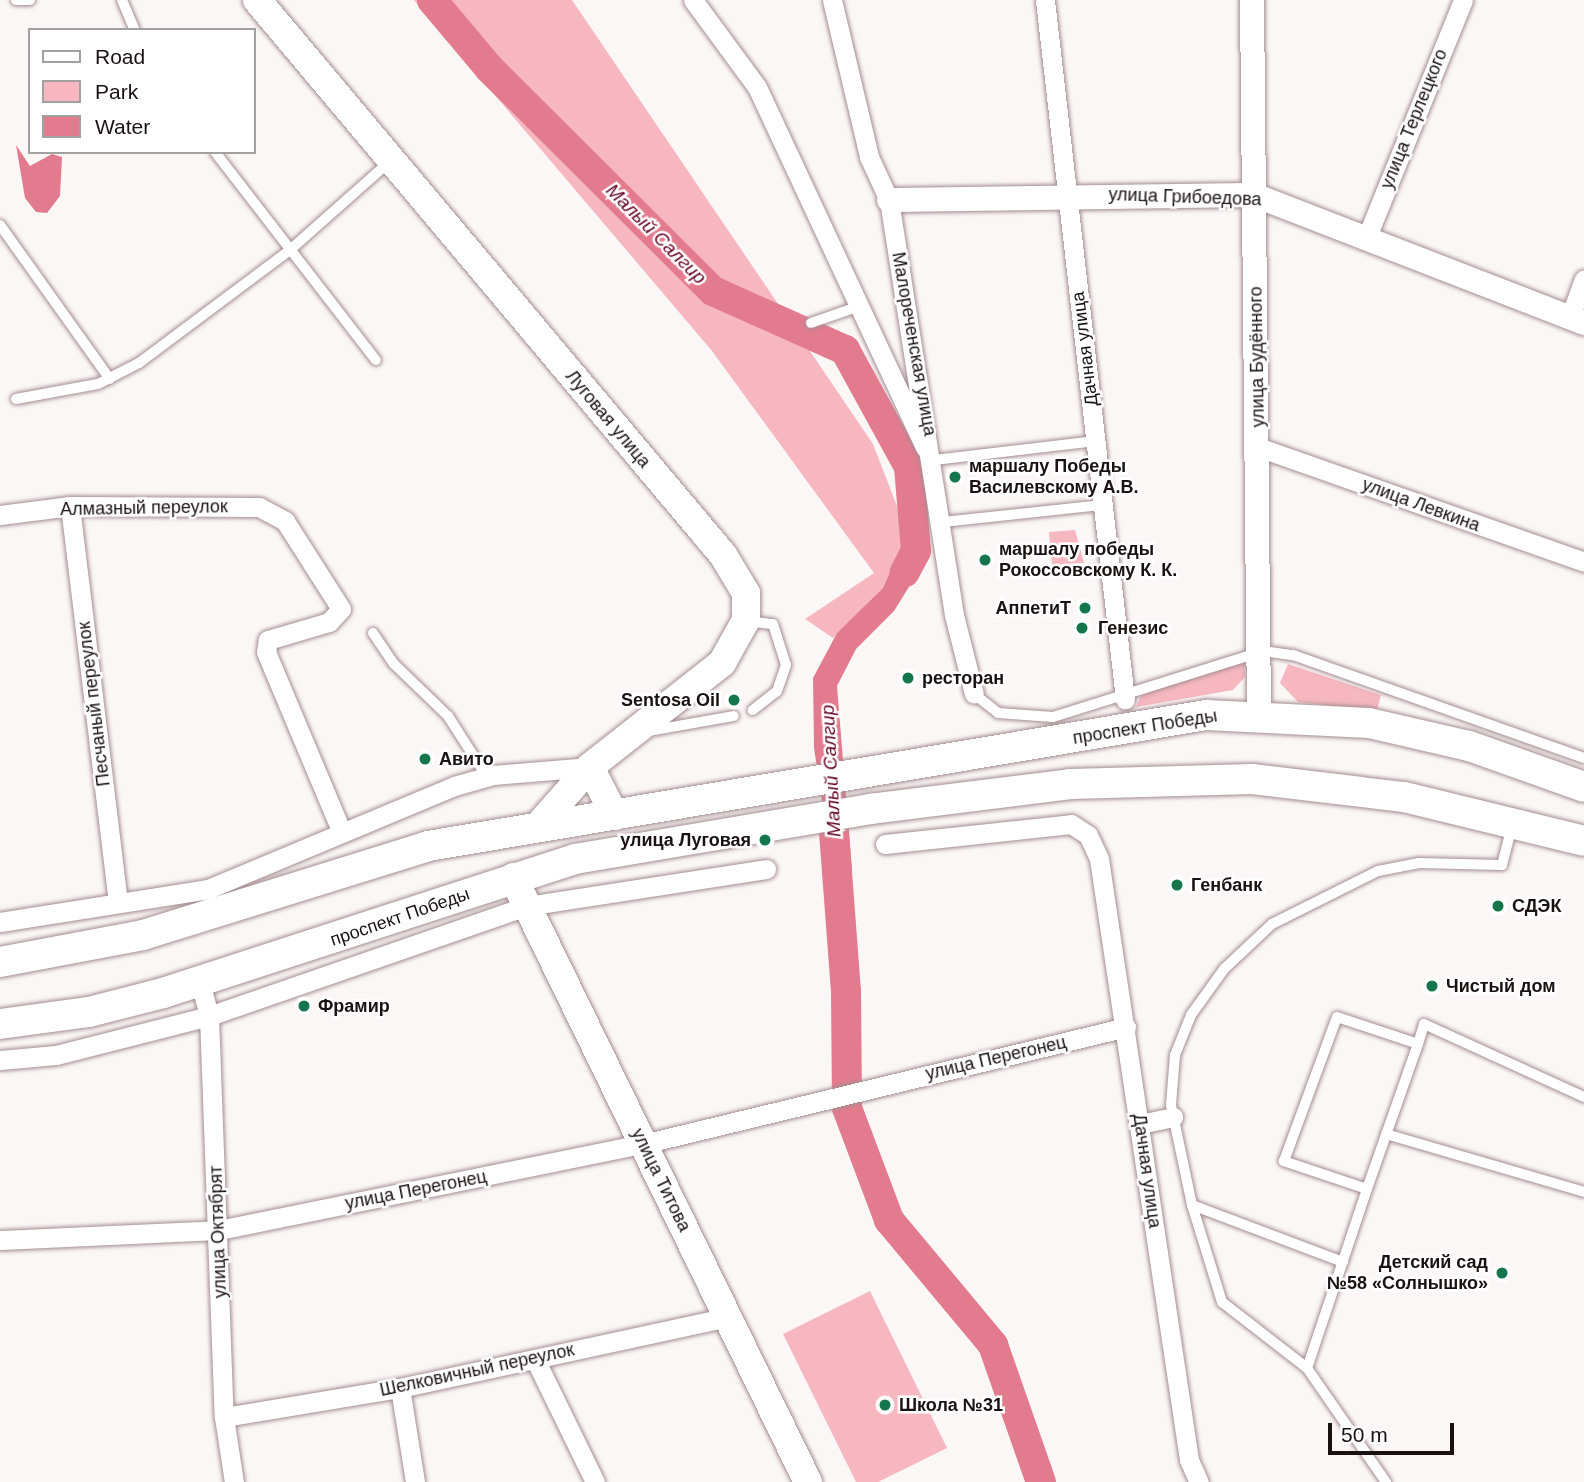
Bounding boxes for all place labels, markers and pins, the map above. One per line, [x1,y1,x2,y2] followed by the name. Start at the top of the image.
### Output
[969,456,1139,498] place label: маршалу Победы Василевскому А.В.
[947,469,963,485] marker: маршалу Победы Василевскому А.В.
[999,539,1177,582] place label: маршалу победы Рокоссовскому К. К.
[977,552,993,568] marker: маршалу победы Рокоссовскому К. К.
[996,597,1071,619] place label: АппетиТ
[1077,600,1093,616] marker: АппетиТ
[1098,617,1168,639] place label: Генезис
[1072,618,1092,638] marker: Генезис
[922,667,1004,689] place label: ресторан
[900,670,916,686] marker: ресторан
[621,689,720,711] place label: Sentosa Oil
[726,692,742,708] marker: Sentosa Oil
[439,748,494,770] place label: Авито
[417,751,433,767] marker: Авито
[620,829,751,851] place label: улица Луговая
[757,832,773,848] marker: улица Луговая
[1191,874,1262,896] place label: Генбанк
[1169,877,1185,893] marker: Генбанк
[1512,895,1561,917] place label: СДЭК
[1490,898,1506,914] marker: СДЭК
[1446,975,1555,997] place label: Чистый дом
[1424,978,1440,994] marker: Чистый дом
[318,995,390,1017] place label: Фрамир
[296,998,312,1014] marker: Фрамир
[1327,1252,1488,1294] place label: Детский сад №58 «Солнышко»
[1494,1265,1510,1281] marker: Детский сад №58 «Солнышко»
[899,1394,1003,1416] place label: Школа №31
[877,1397,893,1413] marker: Школа №31

